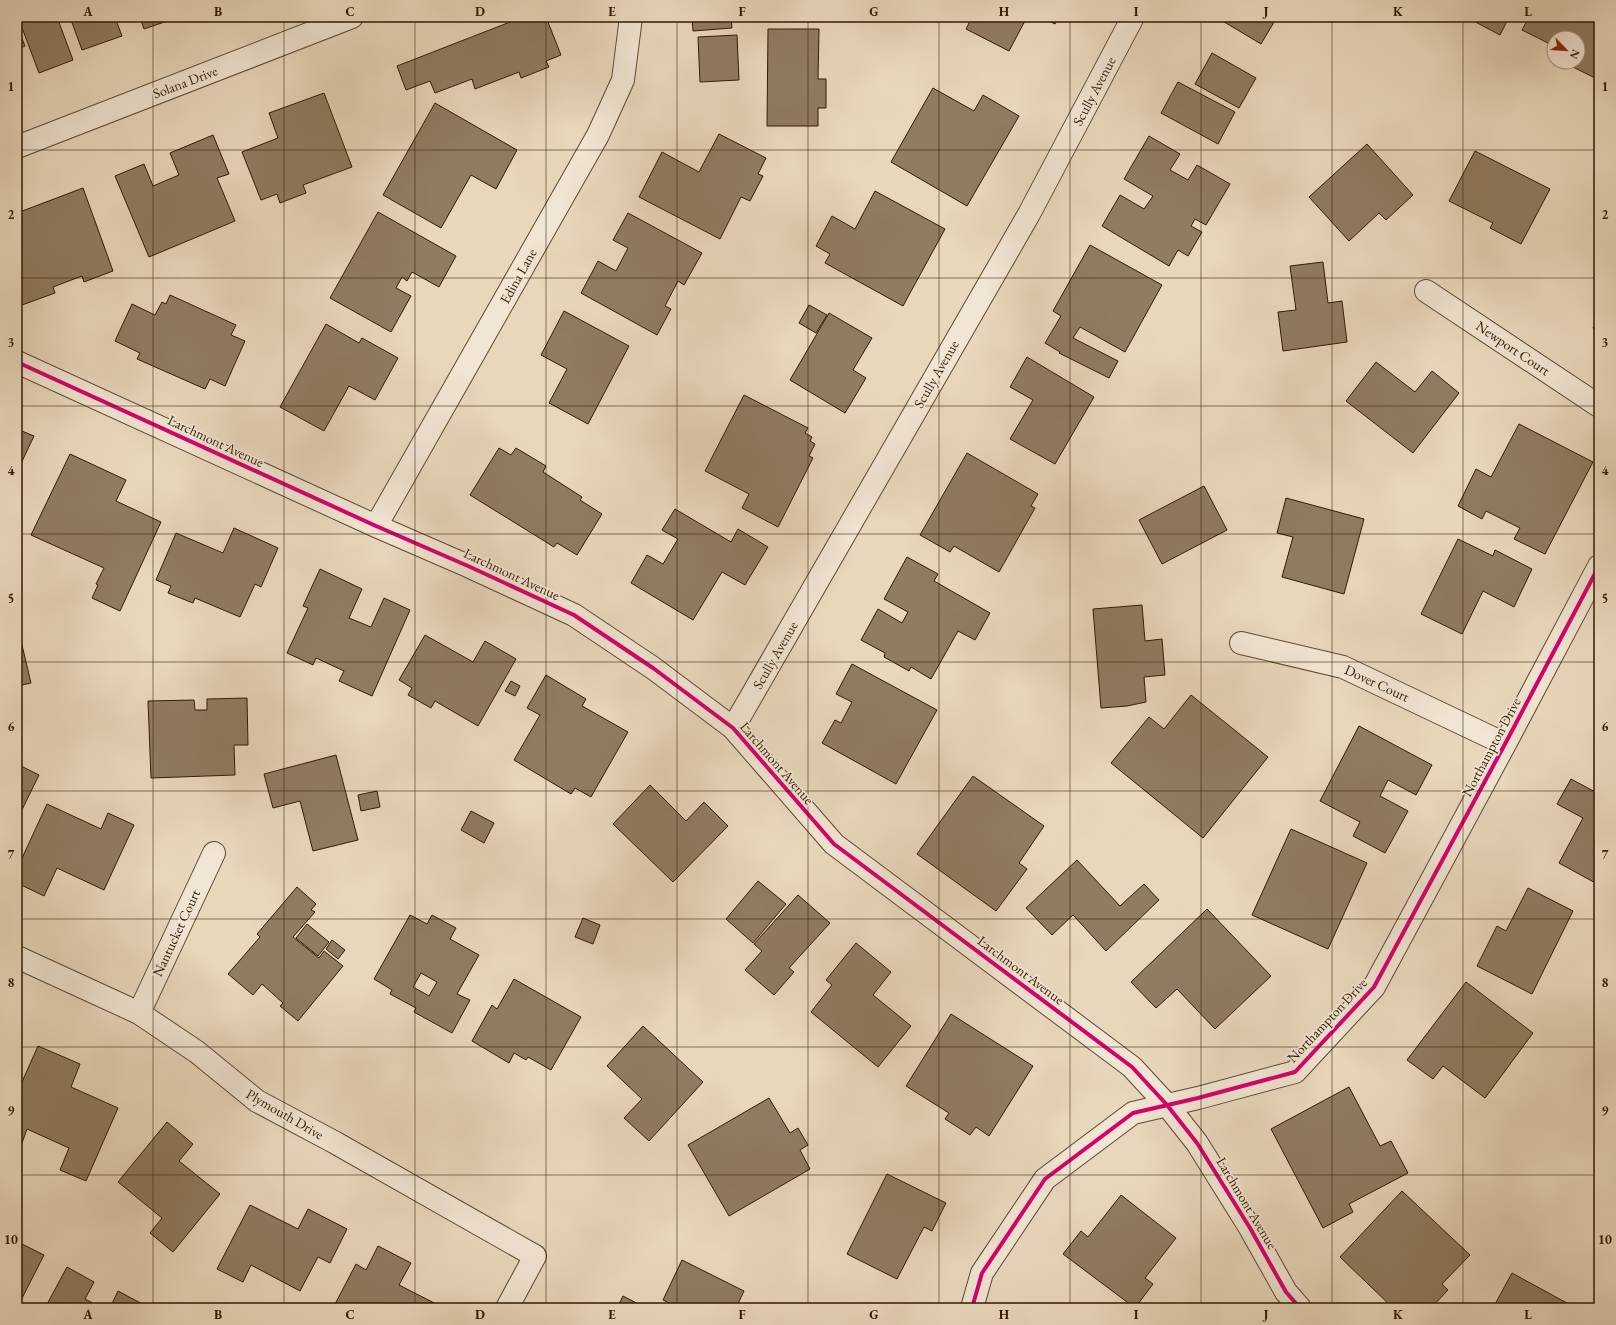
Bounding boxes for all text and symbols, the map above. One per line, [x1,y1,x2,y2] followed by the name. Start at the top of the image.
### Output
[82,3,93,20] text: A
[214,3,222,20] text: B
[345,3,355,20] text: C
[475,3,485,20] text: D
[608,3,616,20] text: E
[738,3,746,20] text: F
[869,3,879,20] text: G
[999,3,1010,20] text: H
[1134,3,1139,20] text: I
[1262,3,1269,20] text: J
[1393,3,1404,20] text: K
[1524,3,1532,20] text: L
[1546,30,1586,70] north arrow
[1567,47,1583,61] text: N
[1068,53,1120,129] street label: Scully Avenue
[150,61,220,103] street label: Solana Drive
[8,78,15,95] text: 1
[1602,78,1609,95] text: 1
[8,206,15,223] text: 2
[1602,206,1609,223] text: 2
[495,245,541,307] street label: Edina Lane
[1473,317,1554,380] street label: Newport Court
[8,334,15,351] text: 3
[1602,334,1609,351] text: 3
[909,336,963,411] street label: Scully Avenue
[165,411,267,471] street label: Larchmont Avenue
[8,462,15,479] text: 4
[1602,462,1609,479] text: 4
[461,544,563,604] street label: Larchmont Avenue
[8,590,14,607] text: 5
[1602,590,1608,607] text: 5
[748,617,802,692] street label: Scully Avenue
[1342,660,1413,706] street label: Dover Court
[1457,694,1525,800] street label: Northampton Drive
[8,718,15,735] text: 6
[736,718,818,809] street label: Larchmont Avenue
[1602,718,1609,735] text: 6
[8,846,15,863] text: 7
[1602,846,1609,863] text: 7
[148,886,204,979] street label: Nantucket Court
[974,932,1068,1009] street label: Larchmont Avenue
[1283,973,1371,1066] street label: Northampton Drive
[8,974,15,991] text: 8
[1602,974,1609,991] text: 8
[243,1085,328,1144] street label: Plymouth Drive
[8,1102,15,1119] text: 9
[1602,1102,1609,1119] text: 9
[1213,1154,1282,1253] street label: Larchmont Avenue
[4,1231,18,1248] text: 10
[1598,1231,1612,1248] text: 10
[82,1306,93,1323] text: A
[214,1306,222,1323] text: B
[345,1306,355,1323] text: C
[475,1306,485,1323] text: D
[608,1306,616,1323] text: E
[738,1306,746,1323] text: F
[869,1306,879,1323] text: G
[999,1306,1010,1323] text: H
[1134,1306,1139,1323] text: I
[1262,1306,1269,1323] text: J
[1393,1306,1404,1323] text: K
[1524,1306,1532,1323] text: L

